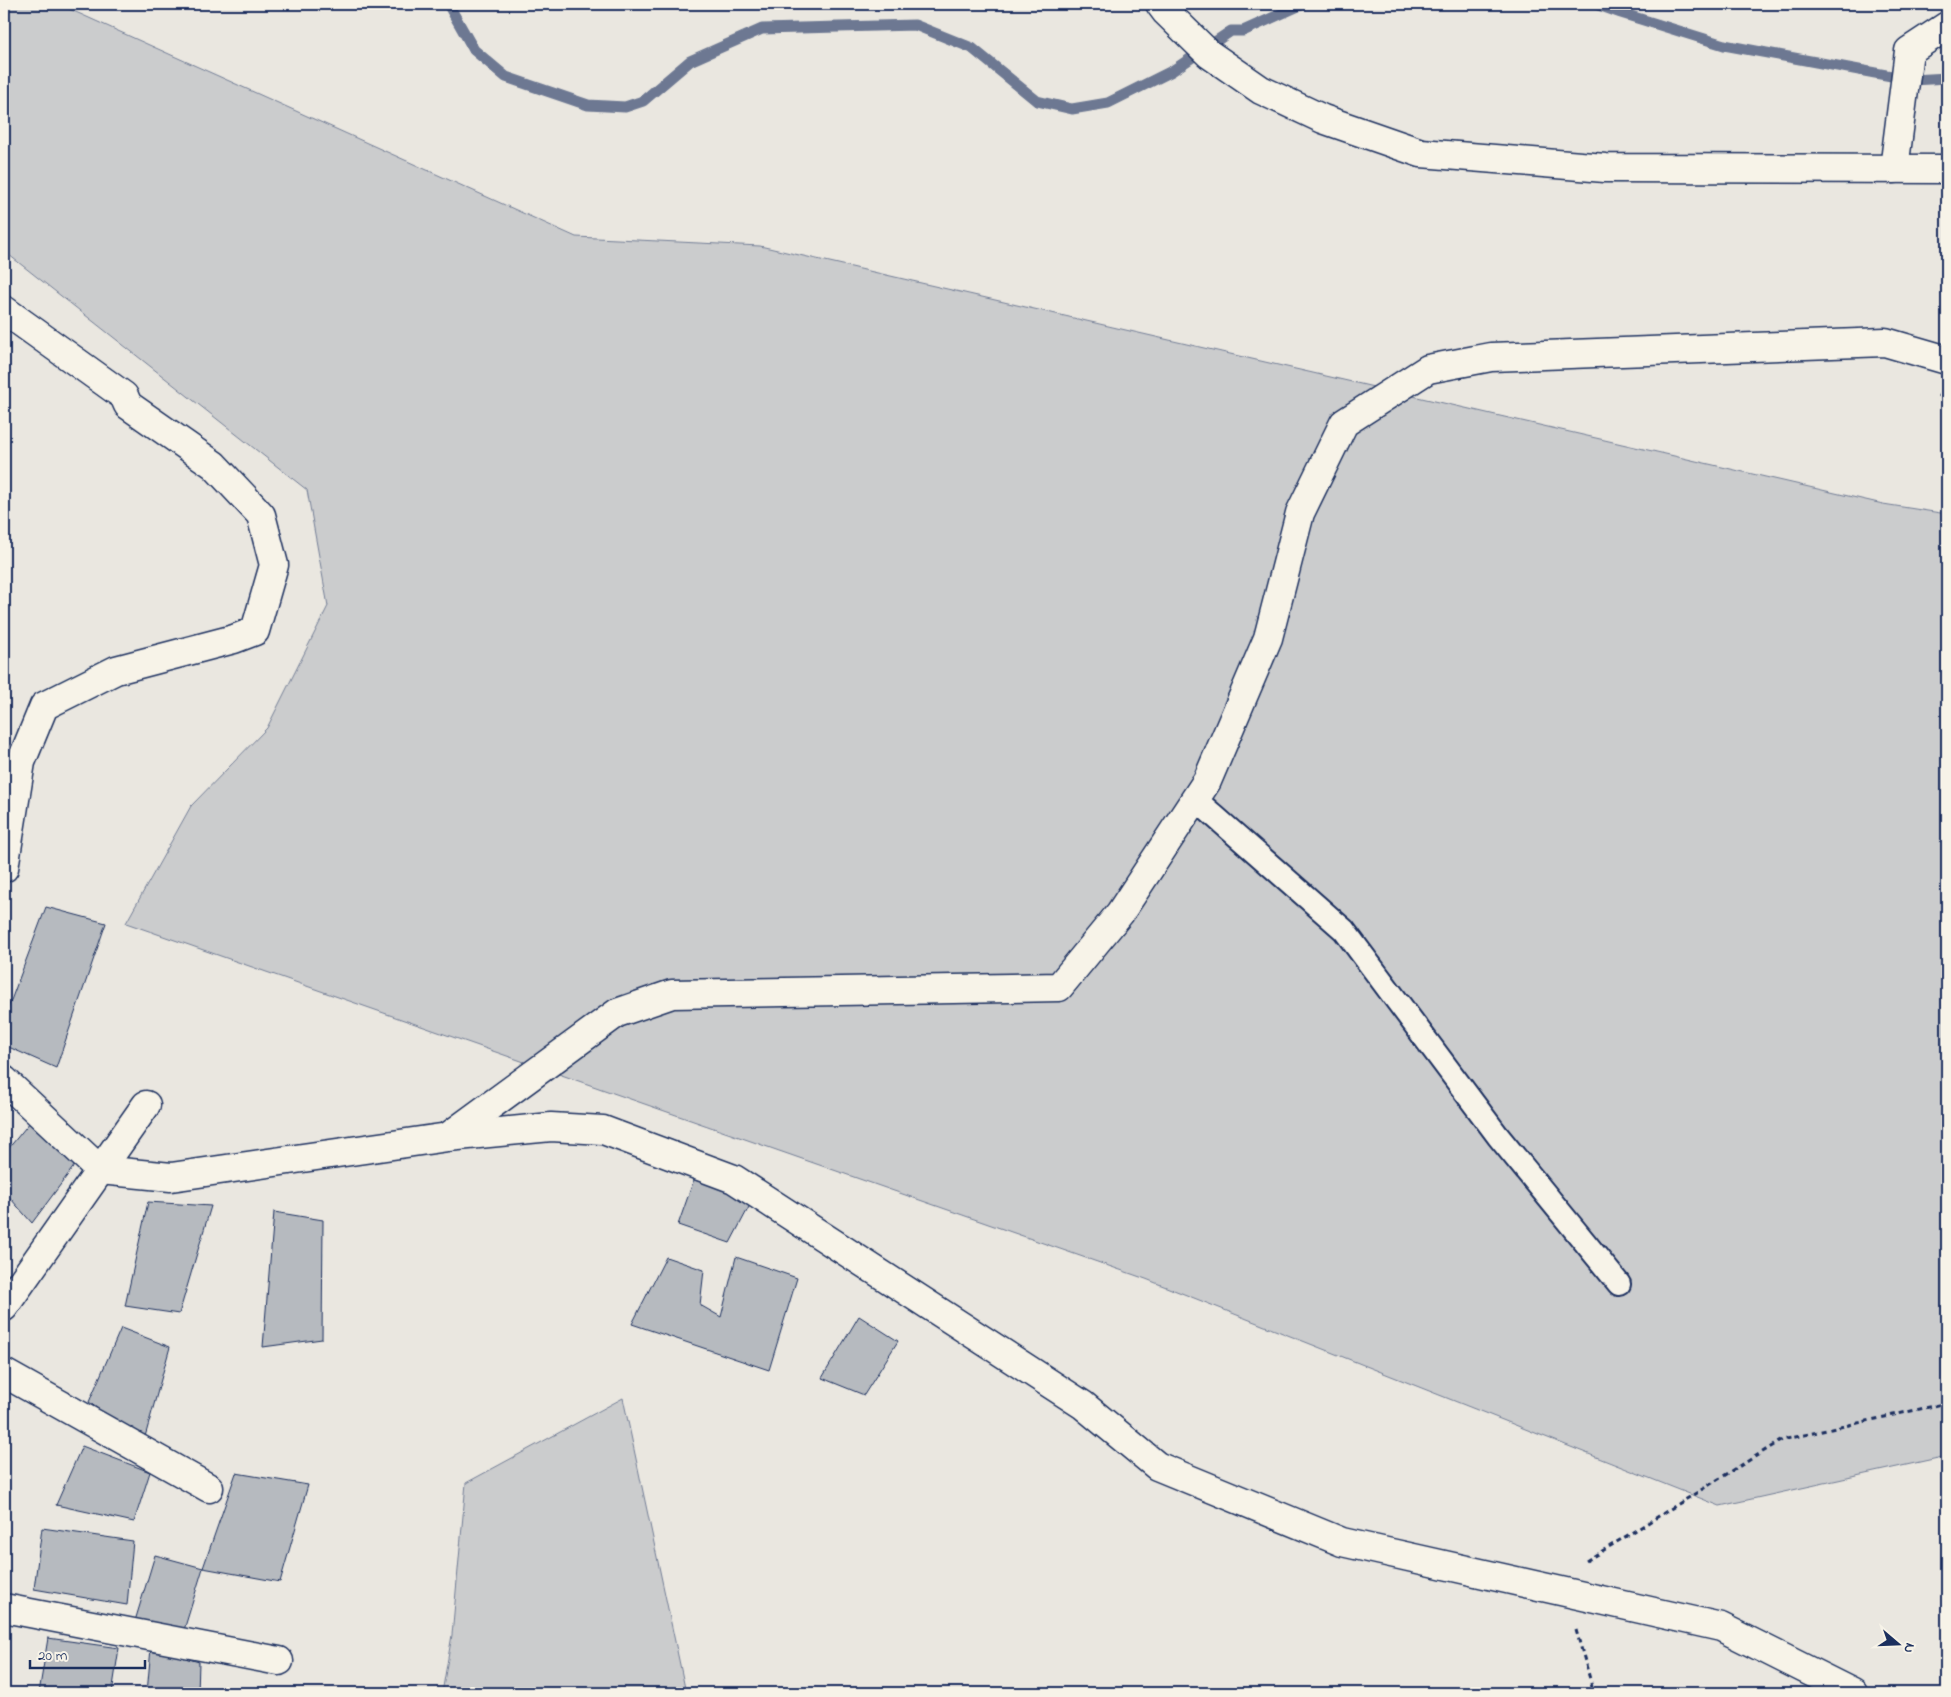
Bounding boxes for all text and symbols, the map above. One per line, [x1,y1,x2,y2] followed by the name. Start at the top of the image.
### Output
[1874,1620,1924,1670] north arrow
[30,1637,145,1669] scale bar
[1897,1640,1920,1656] text: N
[38,1645,68,1667] text: 20 m

